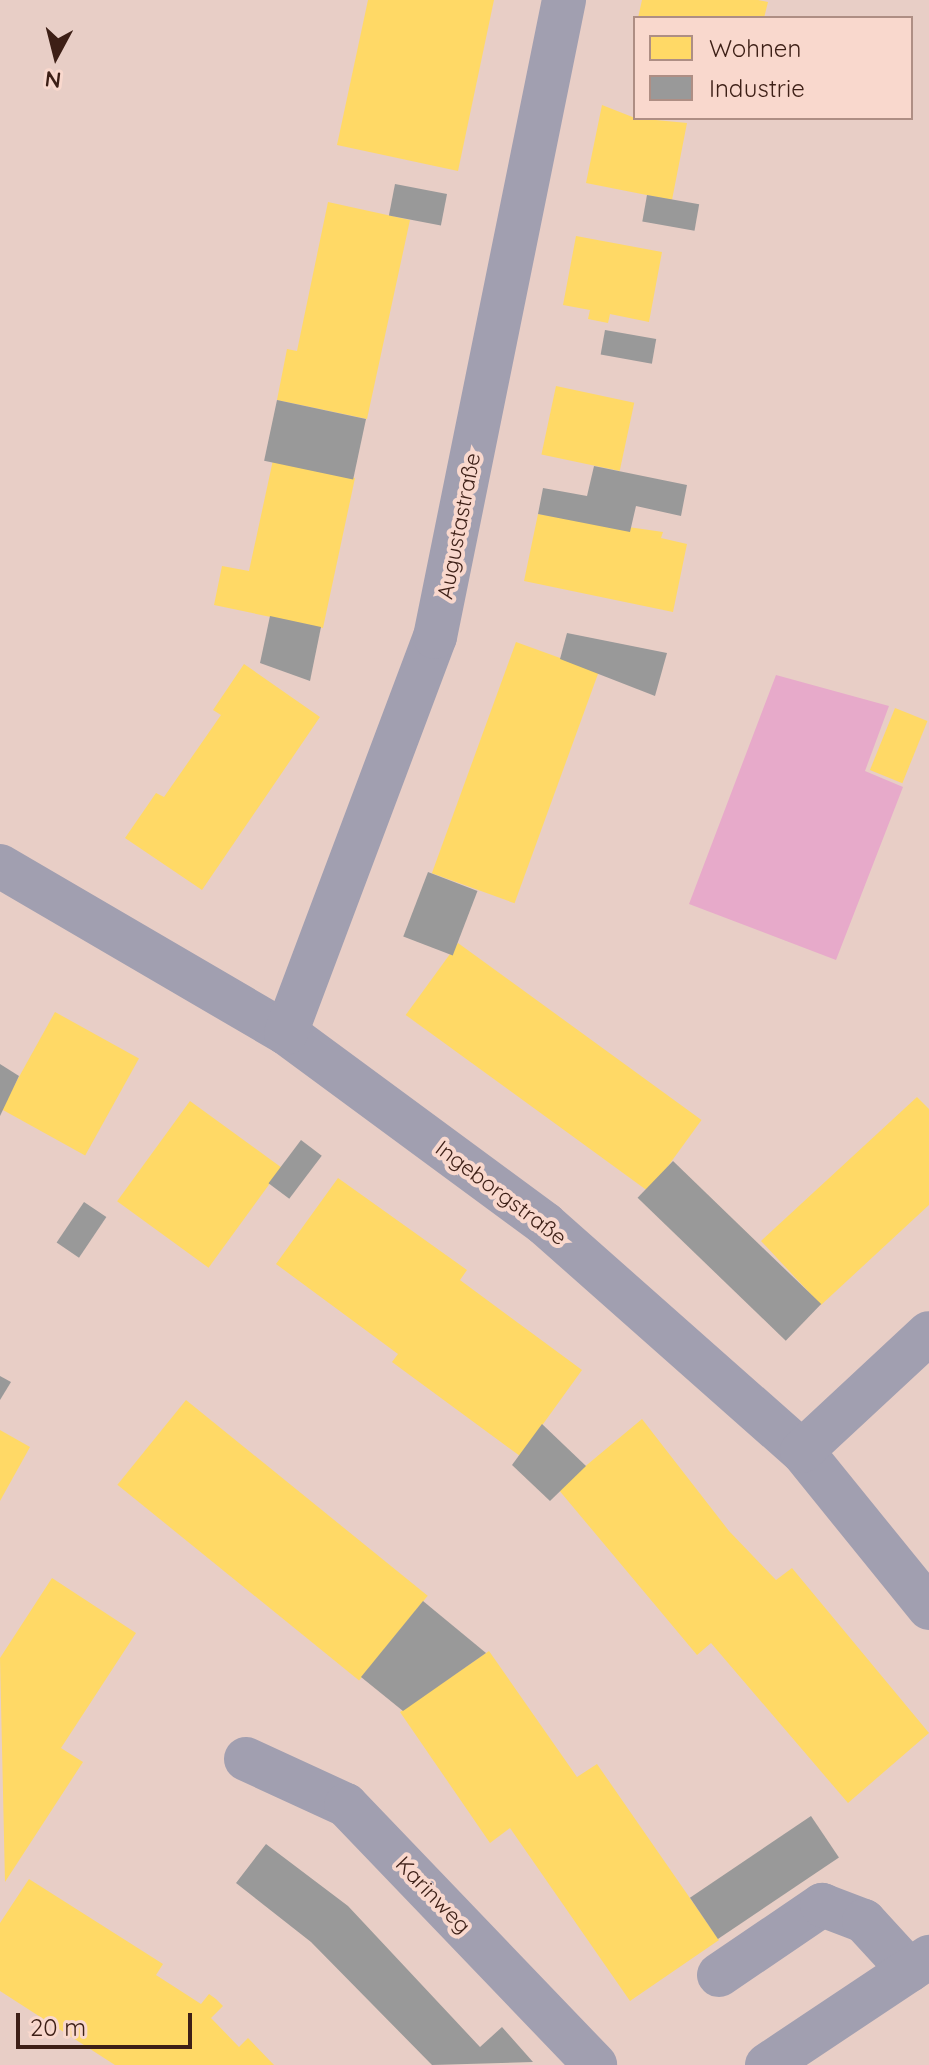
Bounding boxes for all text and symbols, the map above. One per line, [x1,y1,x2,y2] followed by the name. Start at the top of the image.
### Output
[16,16,96,96] north arrow
[633,16,913,120] legend
[709,33,801,63] text: Wohnen
[43,65,63,95] text: N
[709,73,805,103] text: Industrie
[432,451,486,601] street label: Augustastraße
[430,1135,572,1251] street label: Ingeborgstraße
[390,1851,476,1939] street label: Karinweg
[20,1997,196,2047] scale bar
[30,2012,86,2042] text: 20 m

